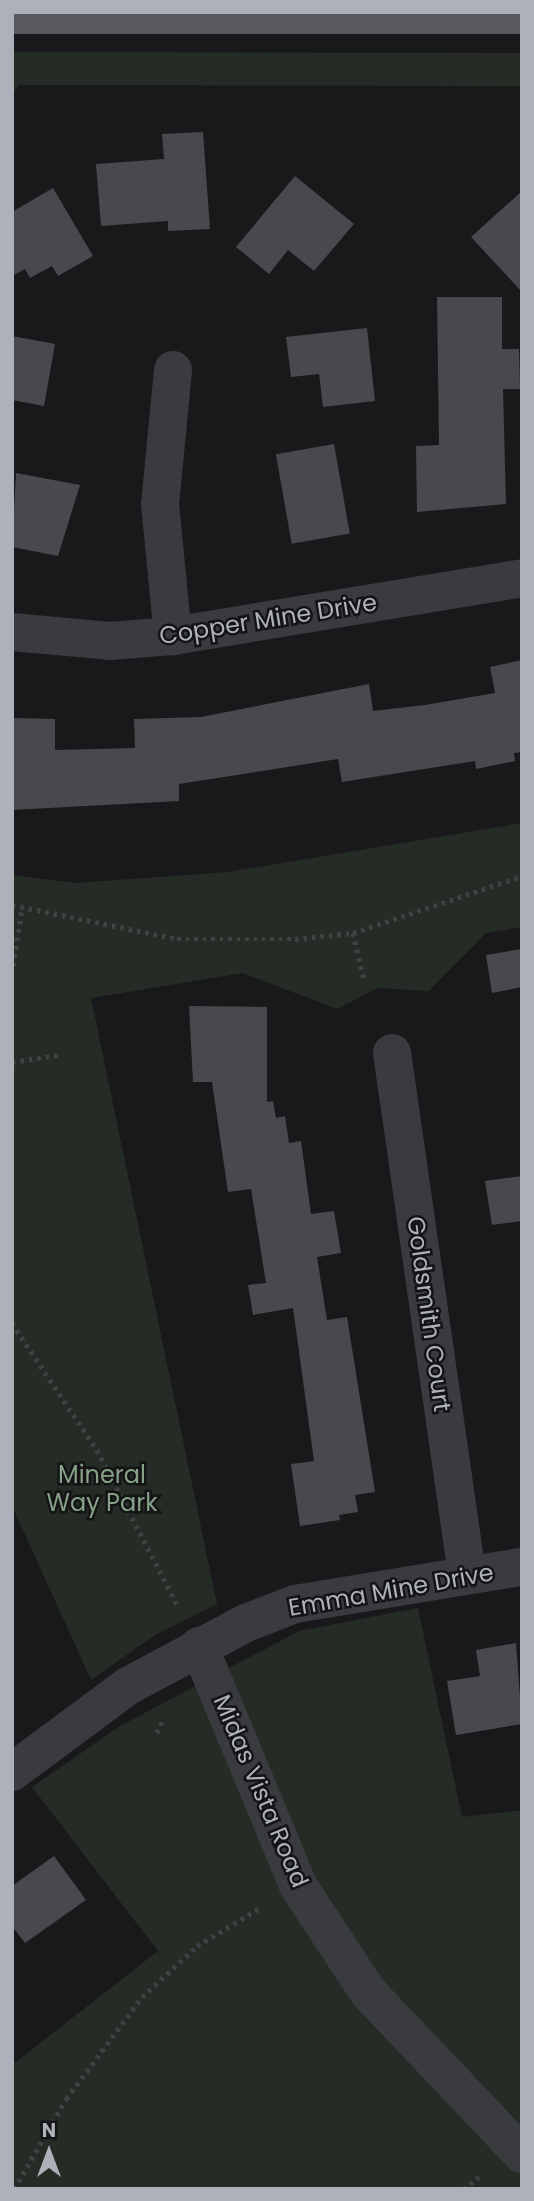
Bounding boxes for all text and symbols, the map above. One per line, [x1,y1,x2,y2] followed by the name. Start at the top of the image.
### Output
[157,588,379,650] street label: Copper Mine Drive
[401,1215,457,1413] street label: Goldsmith Court
[47,1461,157,1517] park label: Mineral Way Park
[286,1558,496,1622] street label: Emma Mine Drive
[207,1690,315,1892] street label: Midas Vista Road
[14,2117,84,2187] north arrow
[42,2117,56,2144] text: N

